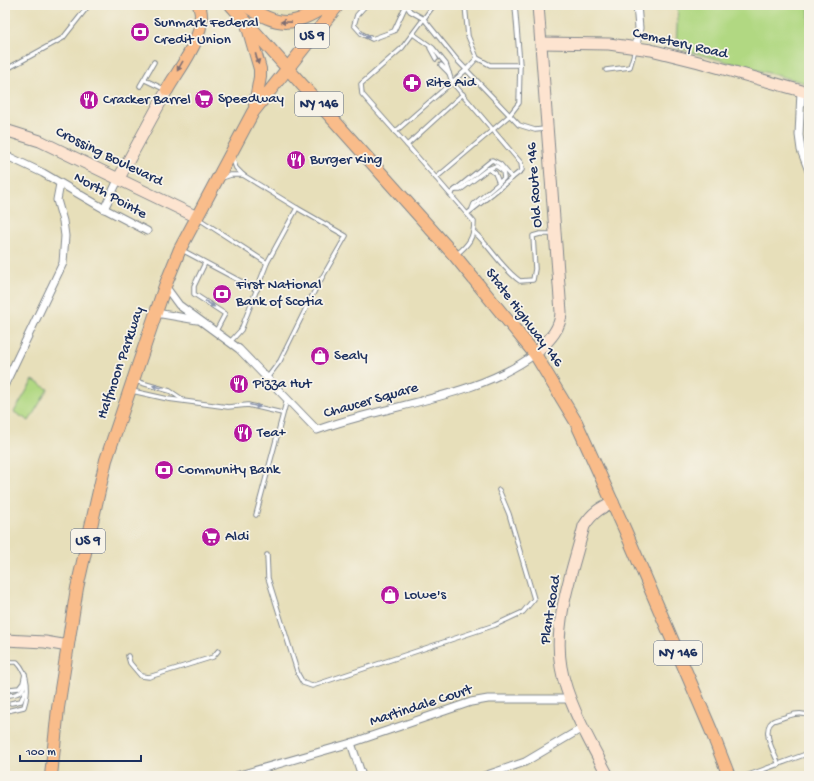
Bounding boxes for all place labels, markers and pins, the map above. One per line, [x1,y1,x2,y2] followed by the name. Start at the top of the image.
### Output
[154,14,259,49] place label: Sunmark Federal Credit Union
[129,21,151,43] bank icon: Sunmark Federal Credit Union
[401,72,423,94] pharmacy icon: Rite Aid
[426,74,477,92] place label: Rite Aid
[193,88,215,110] supermarket icon: Speedway
[78,89,100,111] restaurant icon: Cracker Barrel
[218,90,285,108] place label: Speedway
[103,91,191,109] place label: Cracker Barrel
[285,149,307,171] restaurant icon: Burger King
[309,151,382,169] place label: Burger King
[235,276,324,311] place label: First National Bank of Scotia
[211,283,233,305] bank icon: First National Bank of Scotia
[309,345,331,367] shop icon: Sealy
[334,347,368,365] place label: Sealy
[228,373,250,395] restaurant icon: Pizza Hut
[252,375,313,393] place label: Pizza Hut
[232,422,254,444] restaurant icon: Tea+
[256,424,287,442] place label: Tea+
[153,459,175,481] bank icon: Community Bank
[178,461,281,479] place label: Community Bank
[200,526,222,548] supermarket icon: Aldi
[225,528,249,546] place label: Aldi
[379,584,401,606] shop icon: Lowe's
[404,586,446,604] place label: Lowe's

